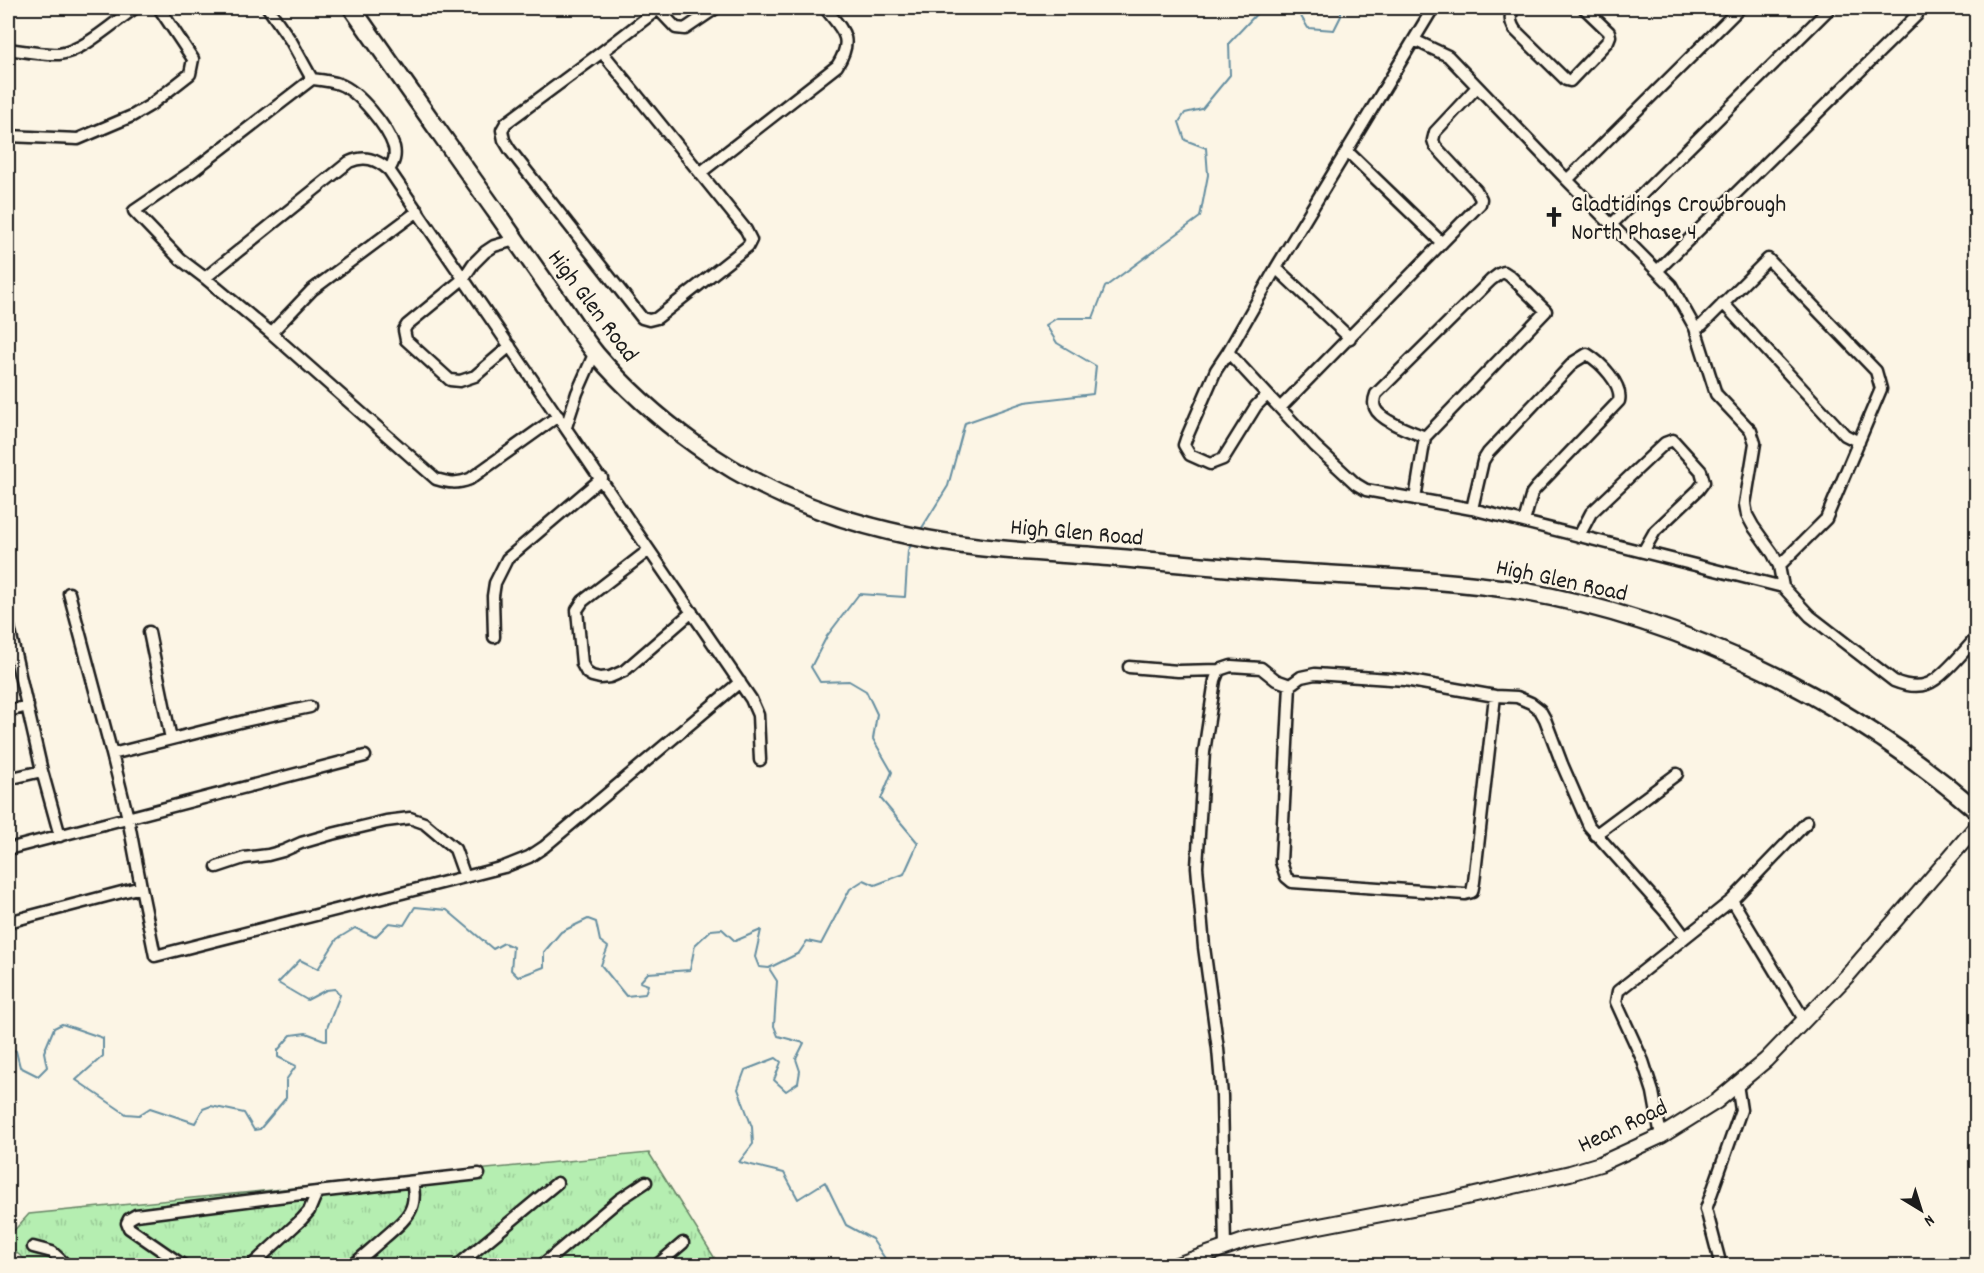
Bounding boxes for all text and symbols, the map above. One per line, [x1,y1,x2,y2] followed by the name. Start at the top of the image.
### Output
[1571,189,1786,251] place label: Gladtidings Crowbrough North Phase 4
[1542,205,1566,229] church icon: Gladtidings Crowbrough North Phase 4
[538,243,645,370] street label: High Glen Road
[1009,511,1145,557] street label: High Glen Road
[1493,551,1630,612] street label: High Glen Road
[1573,1092,1674,1163] street label: Hean Road
[1891,1180,1951,1240] north arrow
[1918,1208,1939,1231] text: N

